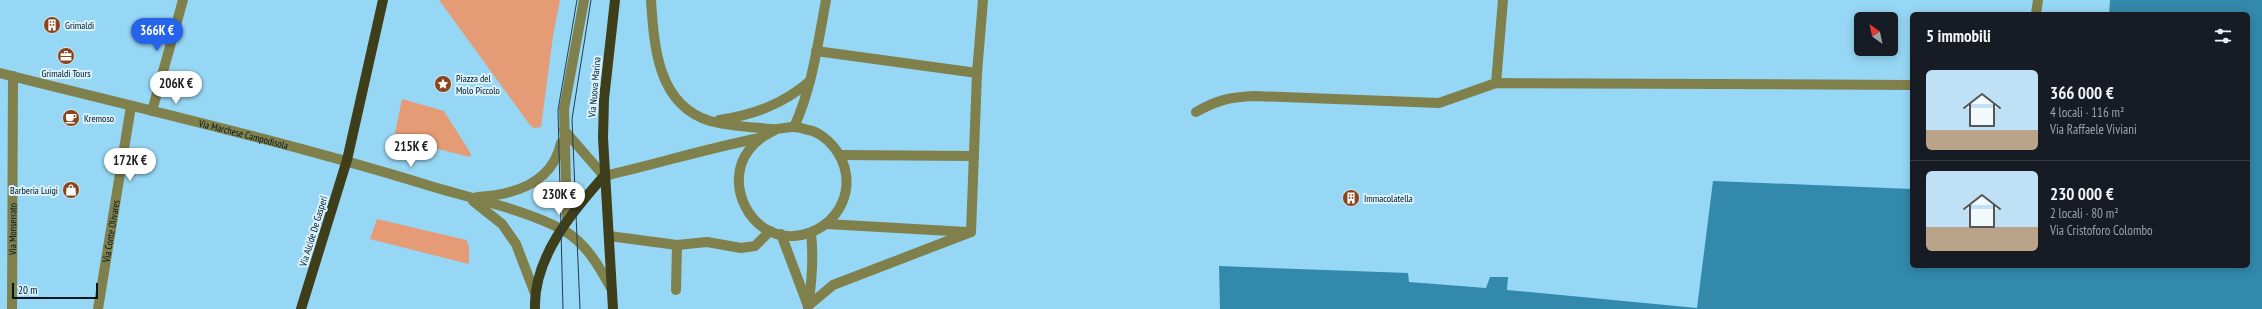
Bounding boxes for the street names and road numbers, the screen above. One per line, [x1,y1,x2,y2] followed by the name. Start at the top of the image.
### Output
[585,56,604,119] street label: Via Nuova Marina
[196,116,290,152] street label: Via Marchese Campodisola
[296,194,330,269] street label: Via Alcide De Gasperi
[100,198,123,264] street label: Via Conte Olivares
[6,203,19,256] street label: Via Monserrato

